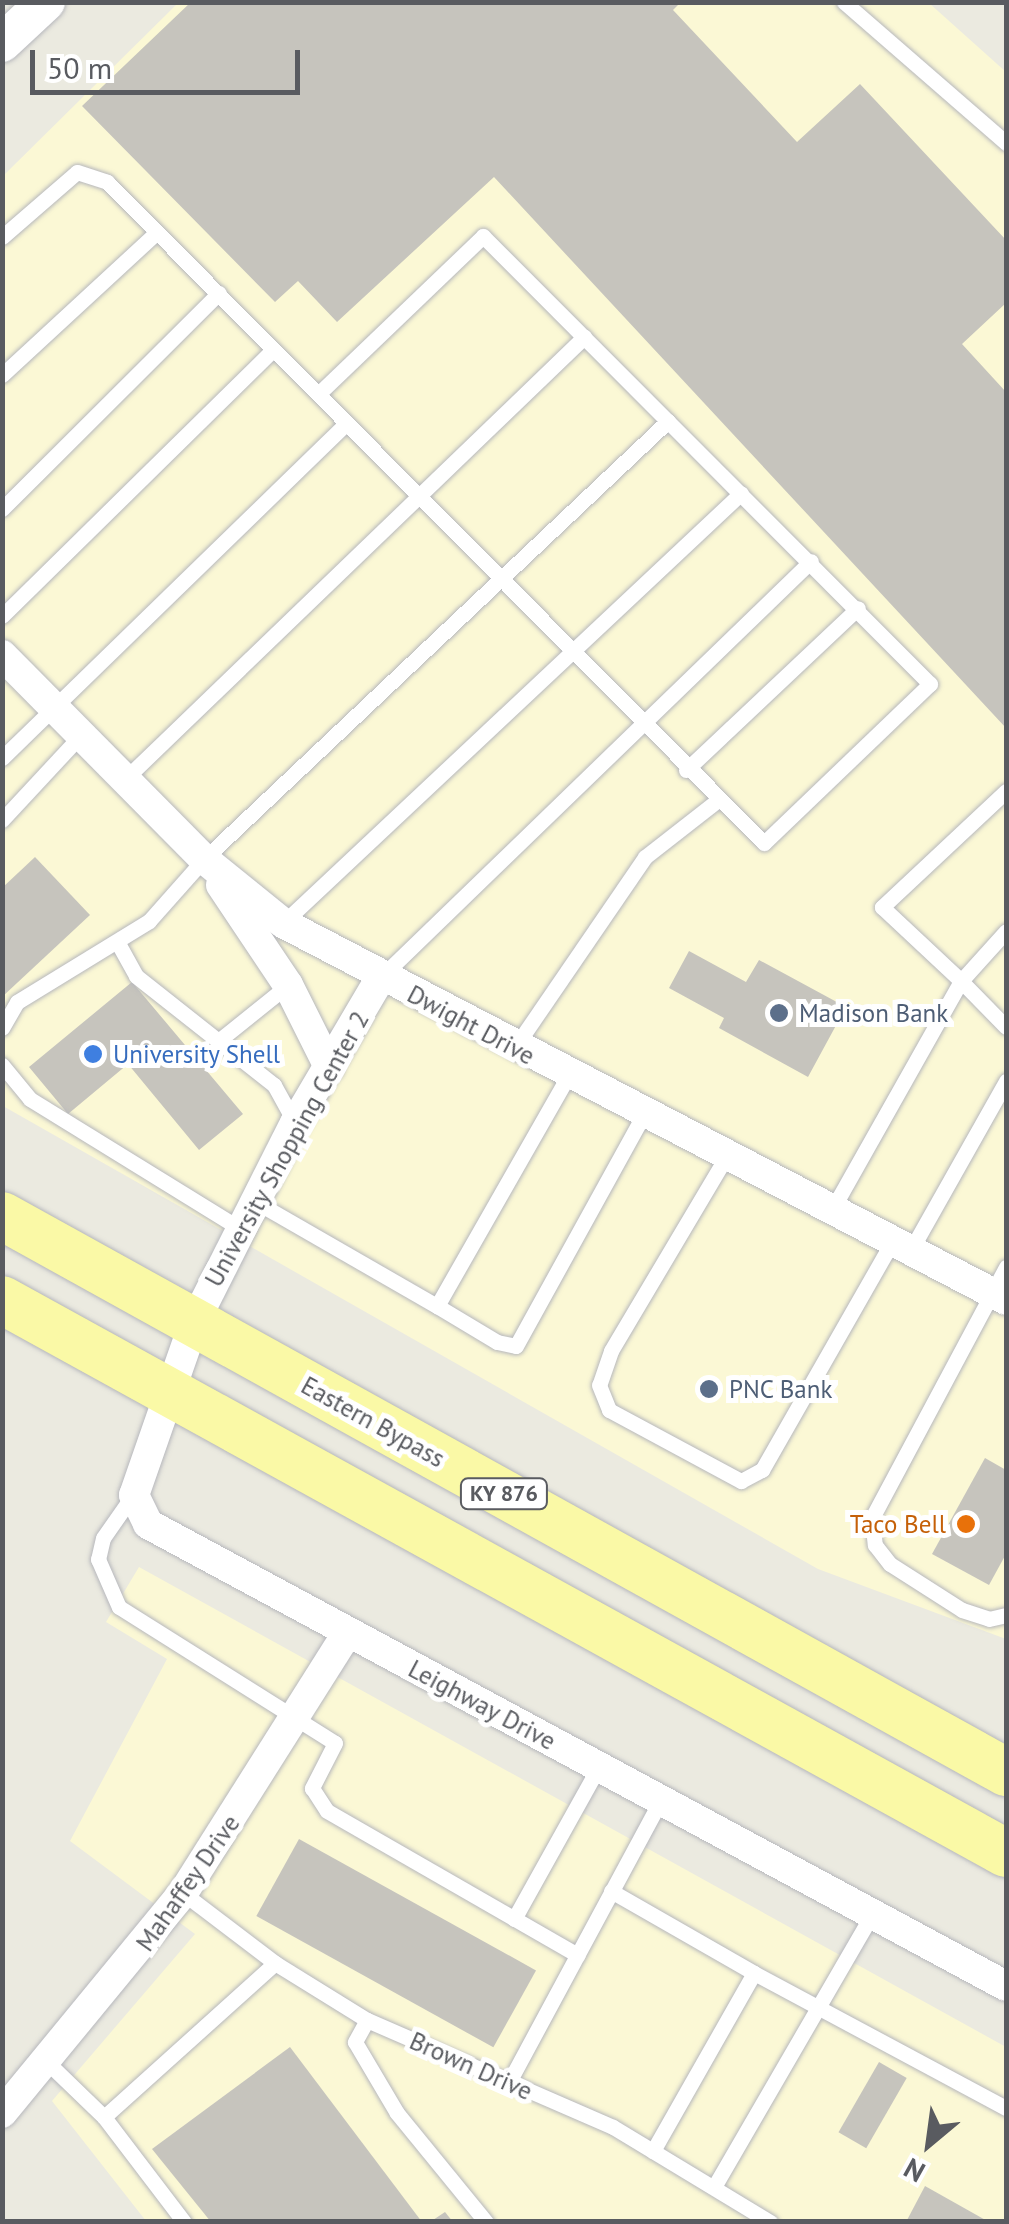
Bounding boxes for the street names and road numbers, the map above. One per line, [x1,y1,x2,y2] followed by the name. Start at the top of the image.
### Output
[402,979,540,1071] street label: Dwight Drive
[198,1006,376,1292] street label: University Shopping Center 2
[296,1370,450,1474] street label: Eastern Bypass
[459,1477,549,1511] road number: KY 876
[403,1653,561,1757] street label: Leighway Drive
[130,1809,246,1957] street label: Mahaffey Drive
[405,2026,537,2106] street label: Brown Drive

